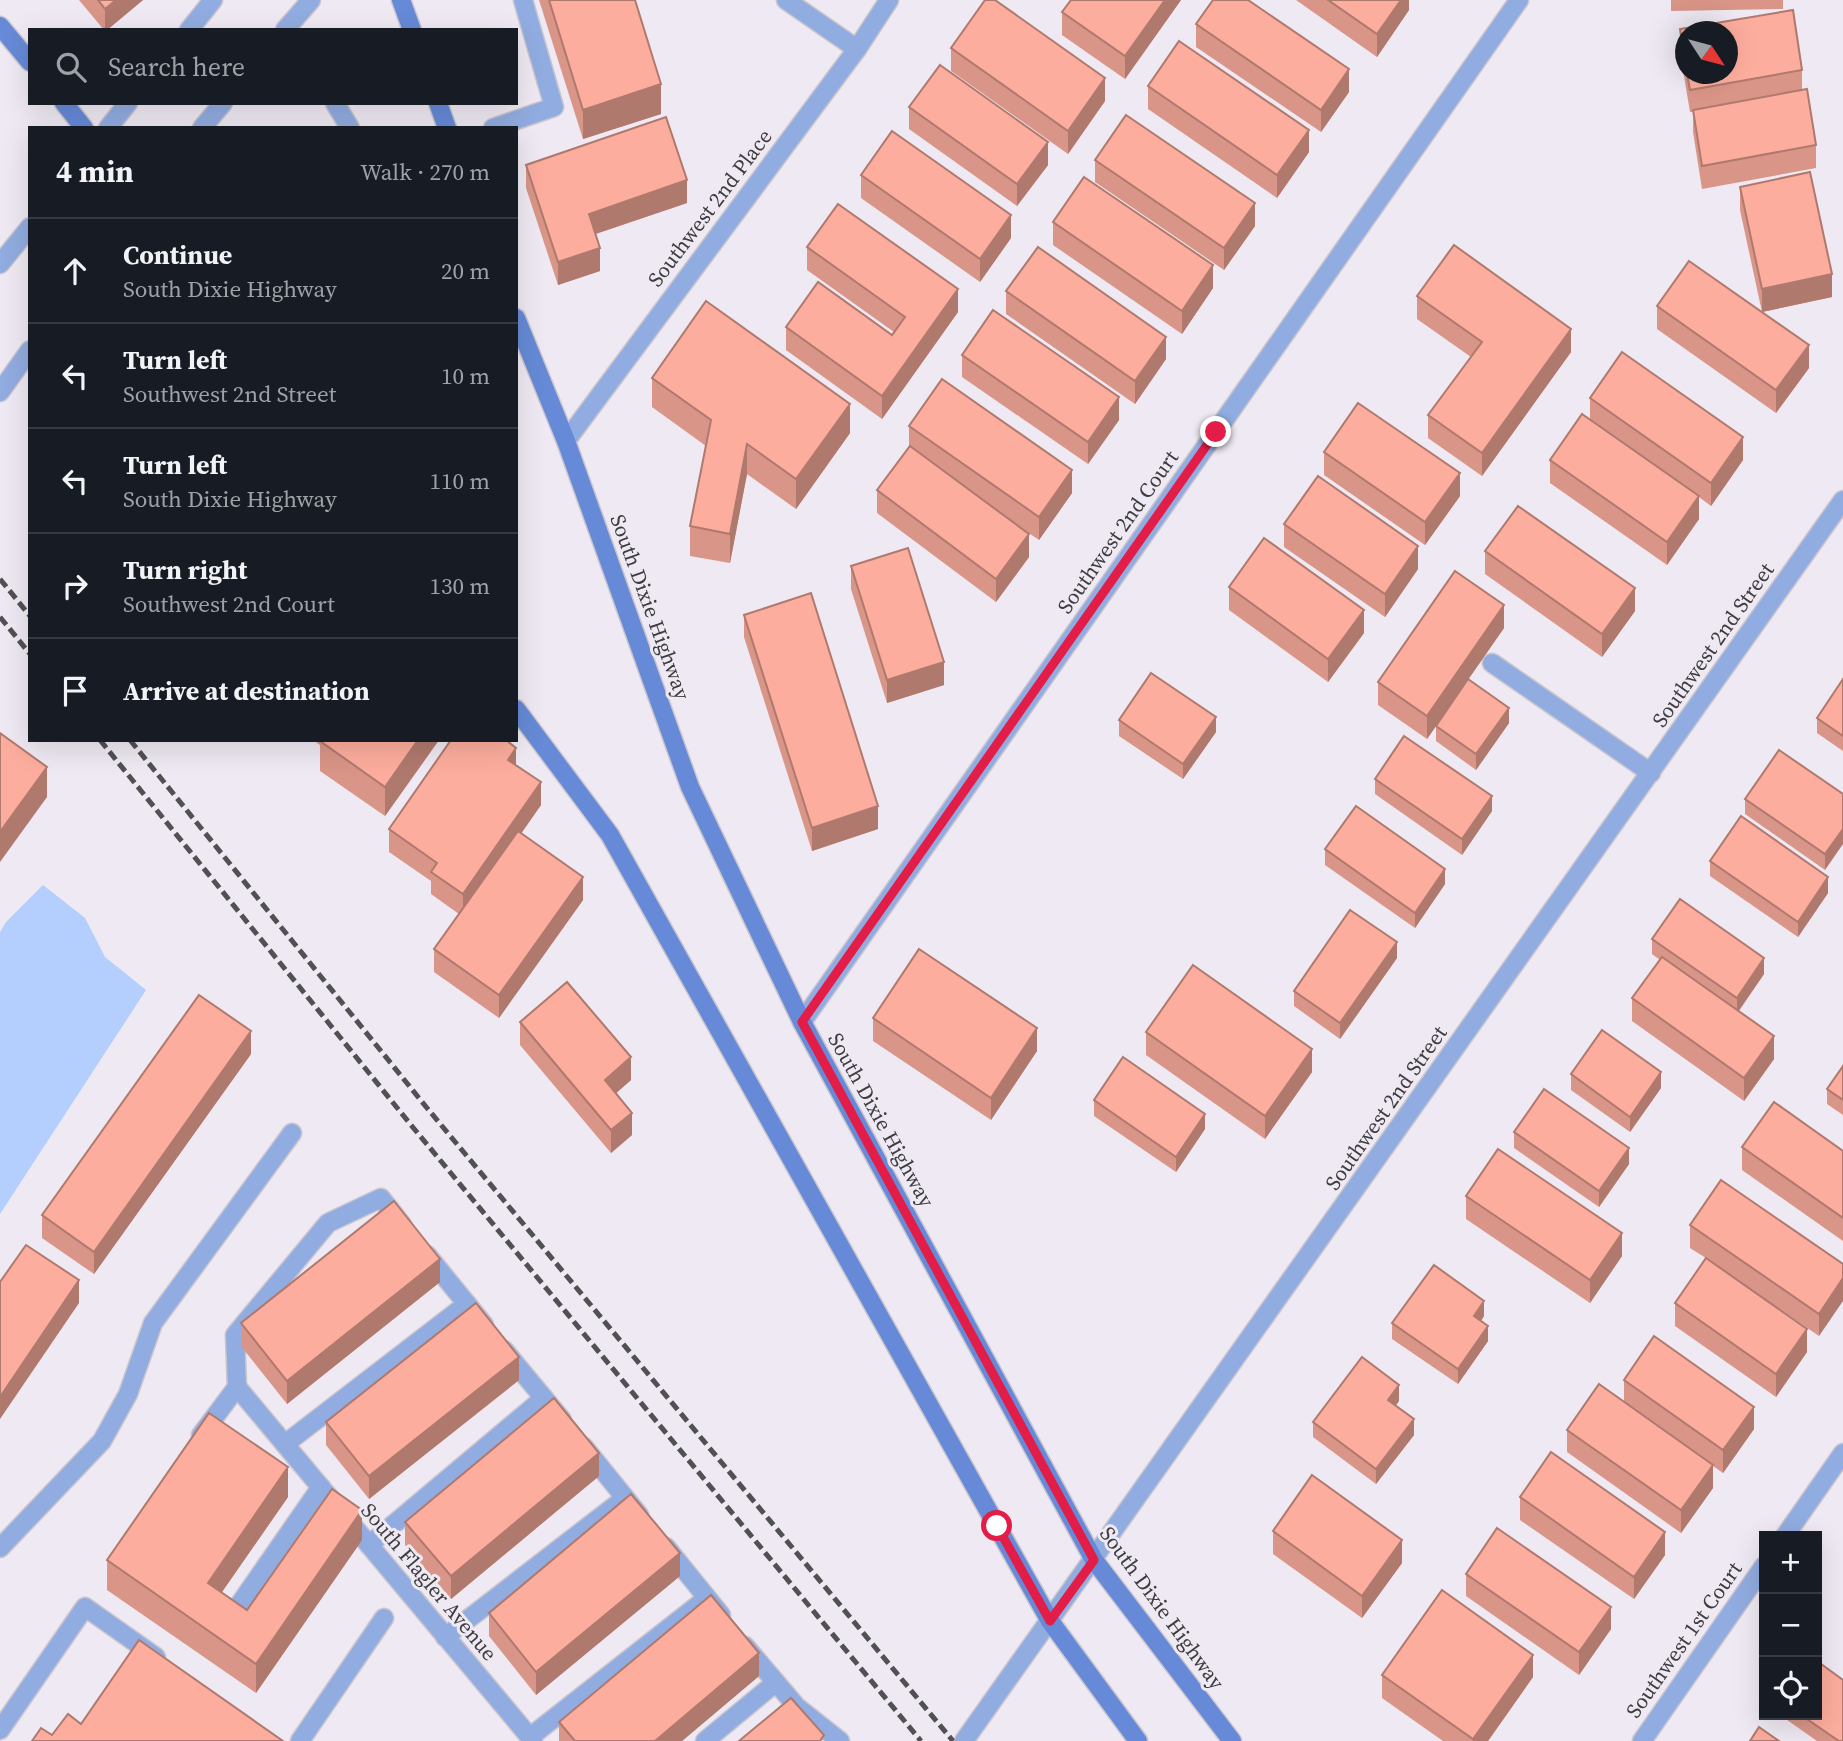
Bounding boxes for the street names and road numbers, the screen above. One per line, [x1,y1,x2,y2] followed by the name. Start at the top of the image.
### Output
[641,123,778,292] street label: Southwest 2nd Place
[1050,444,1185,619] street label: Southwest 2nd Court
[603,510,698,704] street label: South Dixie Highway
[1645,557,1780,733] street label: Southwest 2nd Street
[1318,1020,1453,1196] street label: Southwest 2nd Street
[821,1027,942,1212] street label: South Dixie Highway
[355,1497,504,1667] street label: South Flagler Avenue
[1093,1520,1232,1695] street label: South Dixie Highway
[1619,1556,1748,1724] street label: Southwest 1st Court

